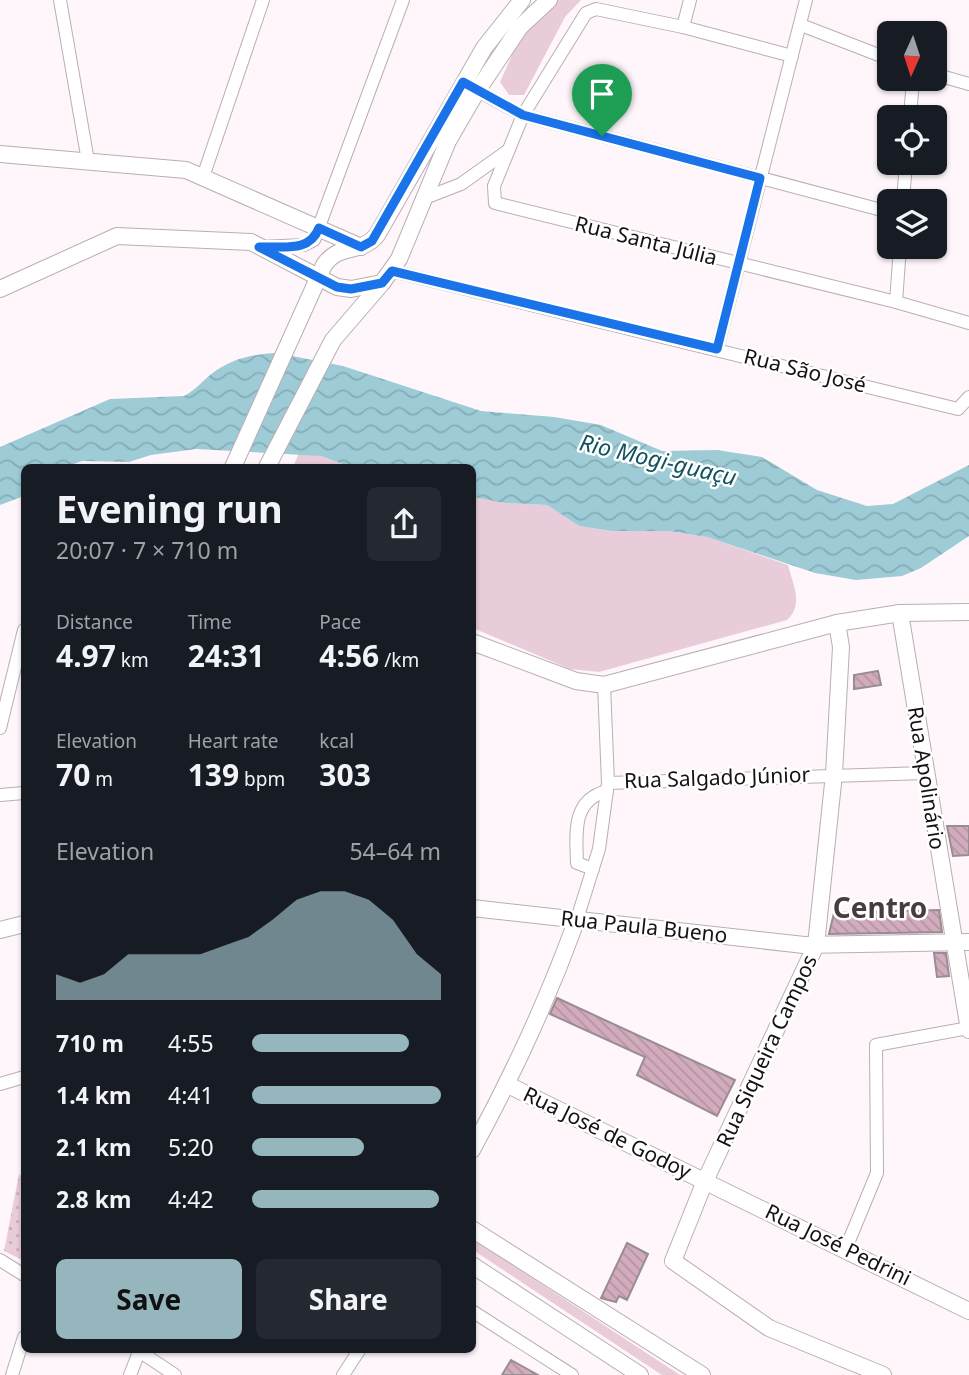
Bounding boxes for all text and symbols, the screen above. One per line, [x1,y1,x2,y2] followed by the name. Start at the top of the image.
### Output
[877,21,947,91] north arrow
[877,21,947,259] map controls
[572,64,632,136] pin
[583,75,621,113] icon: arrive
[877,105,947,175] button: locate
[877,189,947,259] button: layers
[572,209,720,271] street label: Rua Santa Júlia
[741,341,869,399] street label: Rua São José
[577,425,740,493] water label: Rio Mogi-guaçu
[56,482,283,534] text: Evening run
[367,487,441,561] button: share
[56,534,238,566] text: 20:07 · 7 × 710 m
[56,609,133,635] text: Distance
[188,609,232,635] text: Time
[319,609,361,635] text: Pace
[56,635,116,676] text: 4.97
[188,635,265,676] text: 24:31
[319,635,379,676] text: 4:56
[116,647,149,673] text: km
[379,647,419,673] text: /km
[902,704,952,852] street label: Rua Apolinário
[56,728,137,754] text: Elevation
[188,728,278,754] text: Heart rate
[319,728,354,754] text: kcal
[56,754,90,795] text: 70
[188,754,239,795] text: 139
[319,754,371,795] text: 303
[623,760,811,794] street label: Rua Salgado Júnior
[90,766,113,792] text: m
[239,766,285,792] text: bpm
[56,835,154,867] text: Elevation
[349,835,441,867] text: 54–64 m
[833,888,927,926] district label: Centro
[559,903,729,949] street label: Rua Paula Bueno
[709,950,823,1151] street label: Rua Siqueira Campos
[56,1027,124,1059] text: 710 m
[168,1027,214,1059] text: 4:55
[56,1079,131,1111] text: 1.4 km
[168,1079,214,1111] text: 4:41
[519,1079,696,1185] street label: Rua José de Godoy
[56,1131,131,1163] text: 2.1 km
[168,1131,214,1163] text: 5:20
[56,1183,131,1215] text: 2.8 km
[168,1183,214,1215] text: 4:42
[761,1197,916,1292] street label: Rua José Pedrini
[56,1259,242,1339] button: Save
[256,1259,441,1339] button: Share

